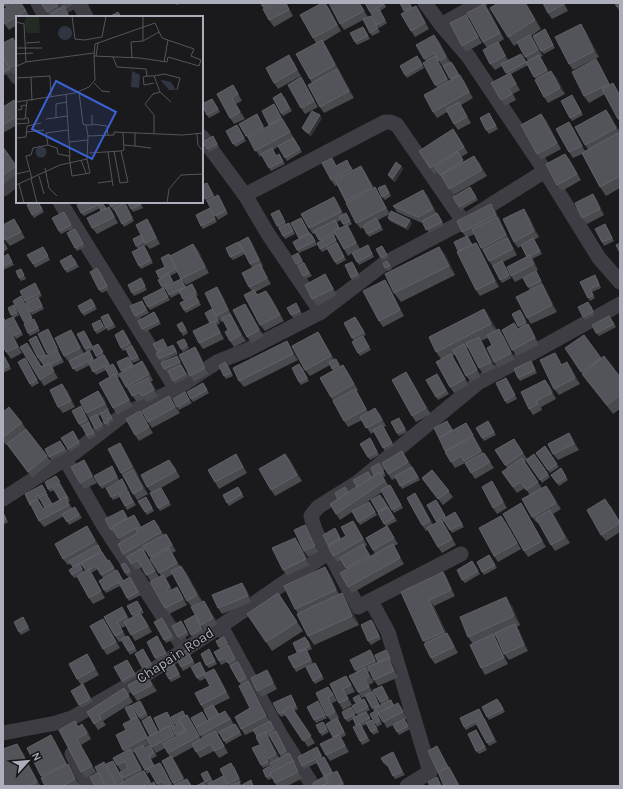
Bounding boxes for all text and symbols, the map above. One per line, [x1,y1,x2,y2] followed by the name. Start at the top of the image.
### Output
[16,16,203,203] inset map
[133,624,217,687] street label: Chapain Road
[8,741,48,781] north arrow
[29,750,44,763] text: N

